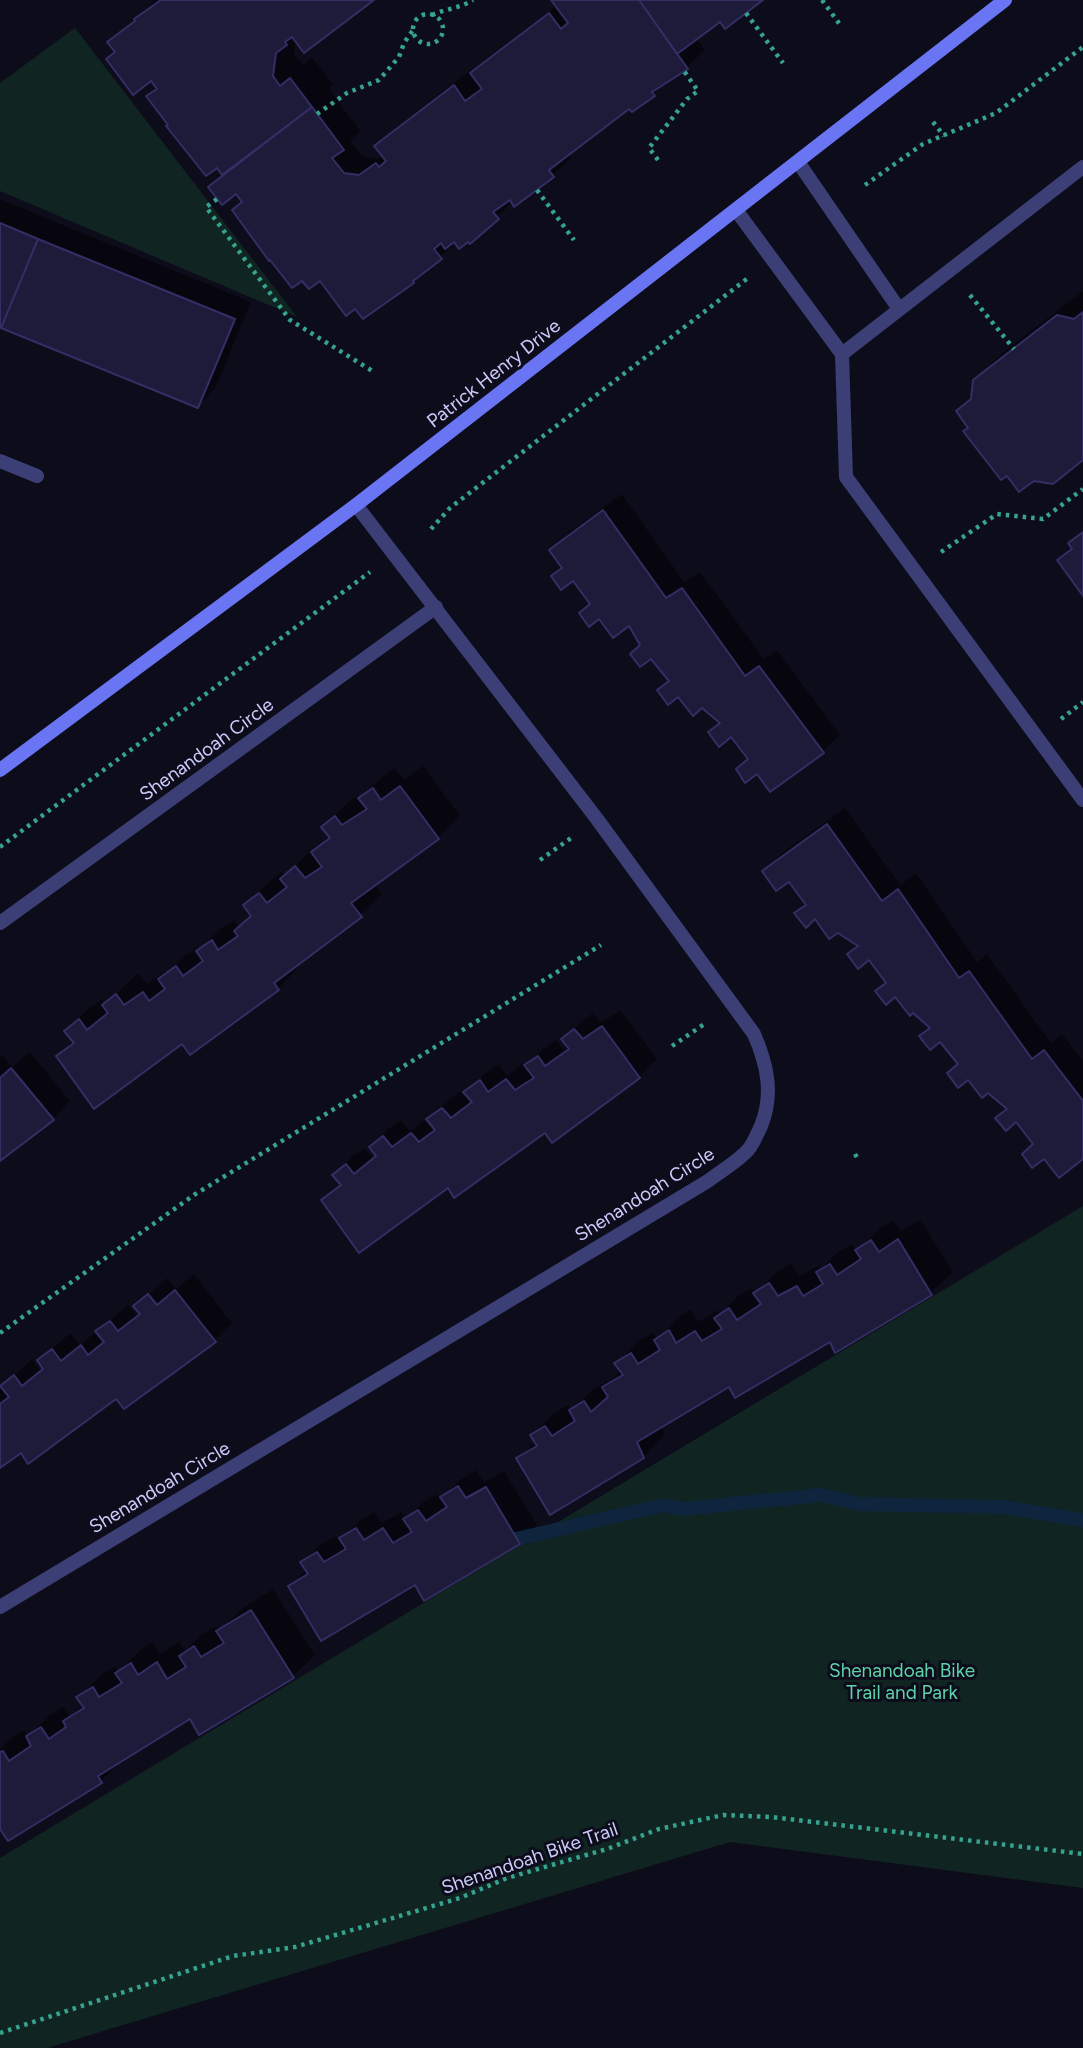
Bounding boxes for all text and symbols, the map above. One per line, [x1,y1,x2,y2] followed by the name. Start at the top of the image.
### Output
[423,315,565,433] street label: Patrick Henry Drive
[136,694,278,806] street label: Shenandoah Circle
[571,1143,719,1247] street label: Shenandoah Circle
[86,1437,234,1539] street label: Shenandoah Circle
[829,1660,975,1704] park label: Shenandoah Bike Trail and Park
[439,1818,621,1900] street label: Shenandoah Bike Trail

